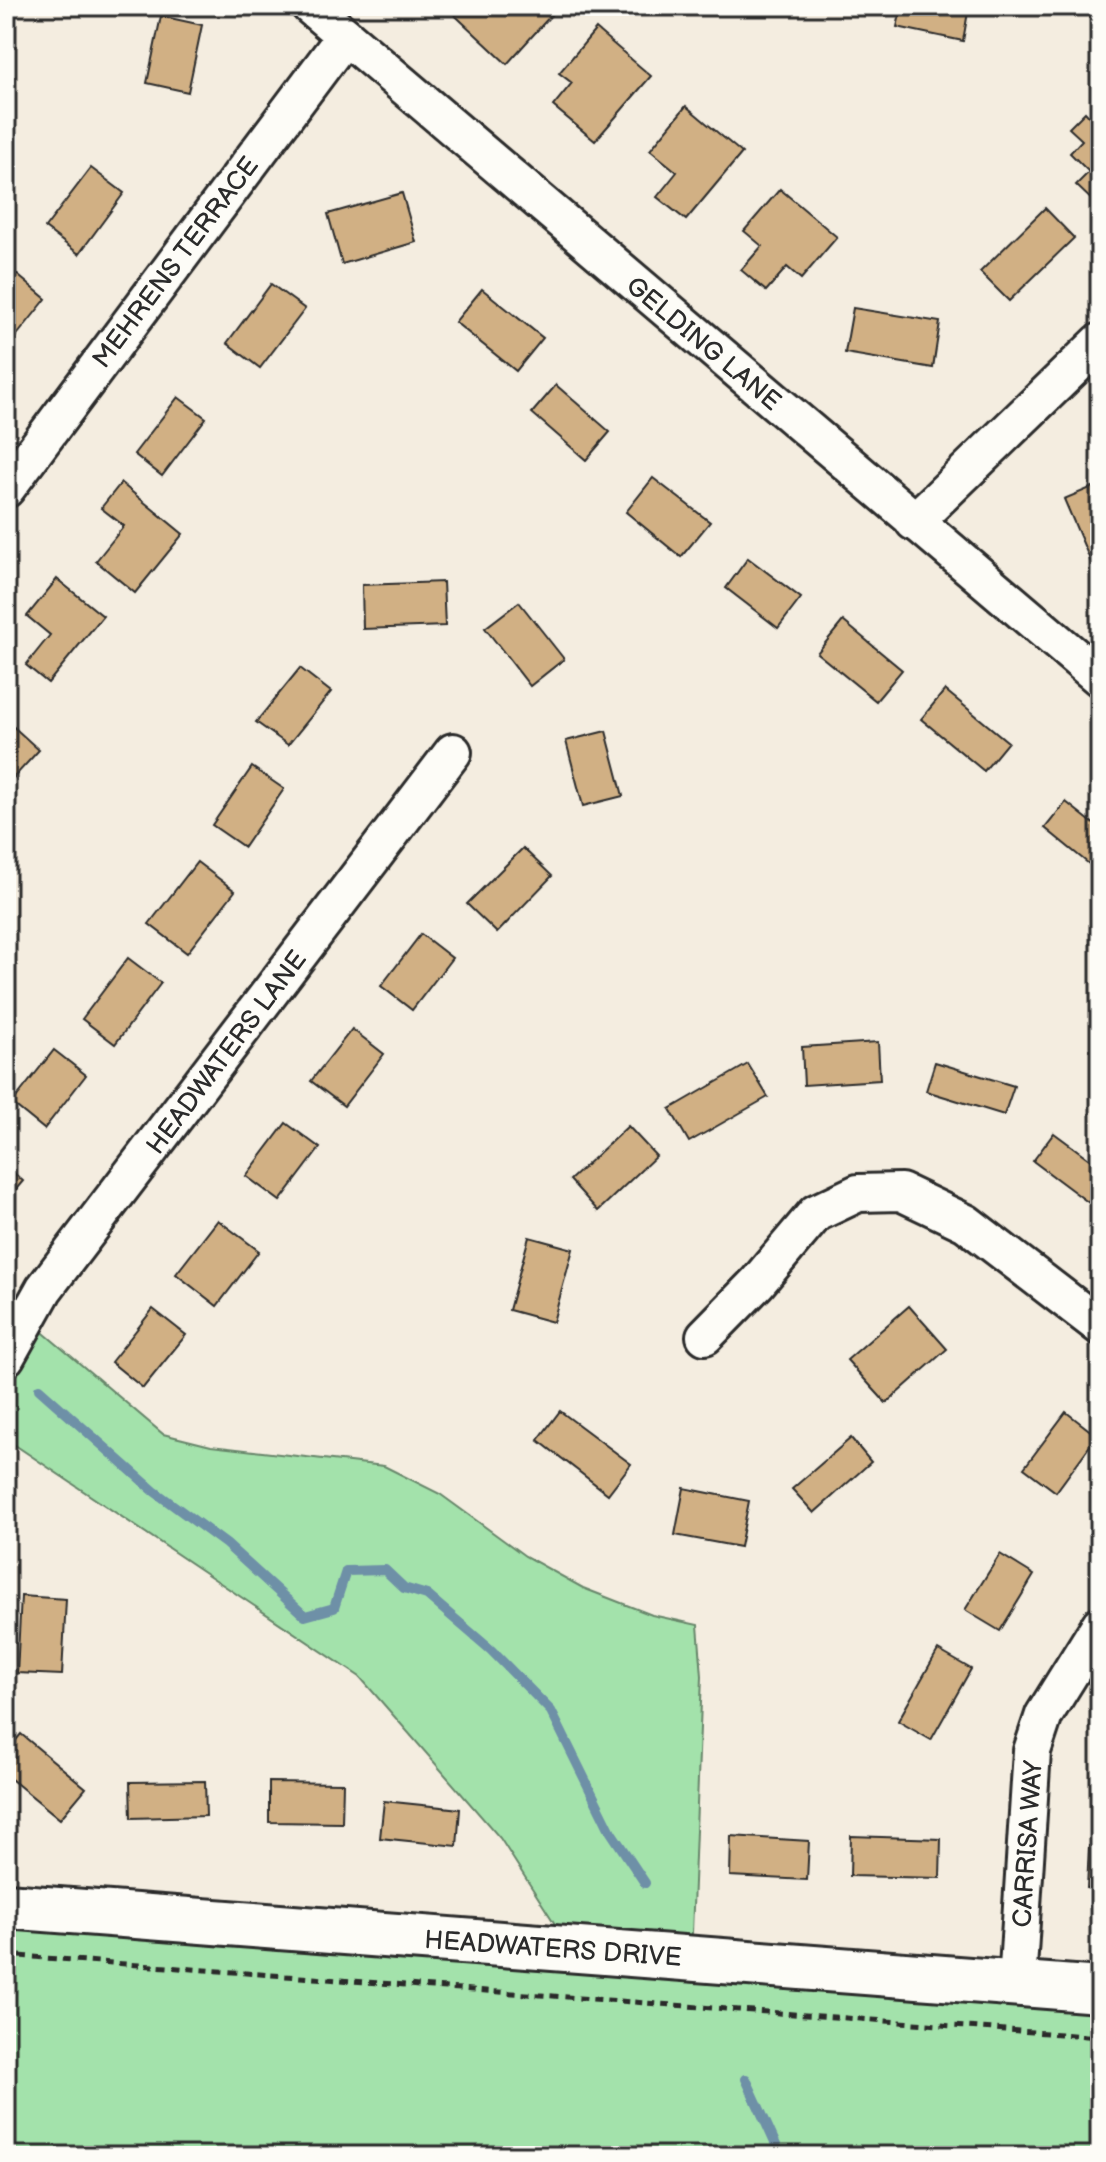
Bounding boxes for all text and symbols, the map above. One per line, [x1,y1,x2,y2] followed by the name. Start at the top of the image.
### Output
[87,151,266,375] street label: MEHRENS TERRACE
[619,271,787,418] street label: GELDING LANE
[141,945,314,1161] street label: HEADWATERS LANE
[1007,1759,1050,1929] street label: CARRISA WAY
[423,1925,683,1974] street label: HEADWATERS DRIVE

